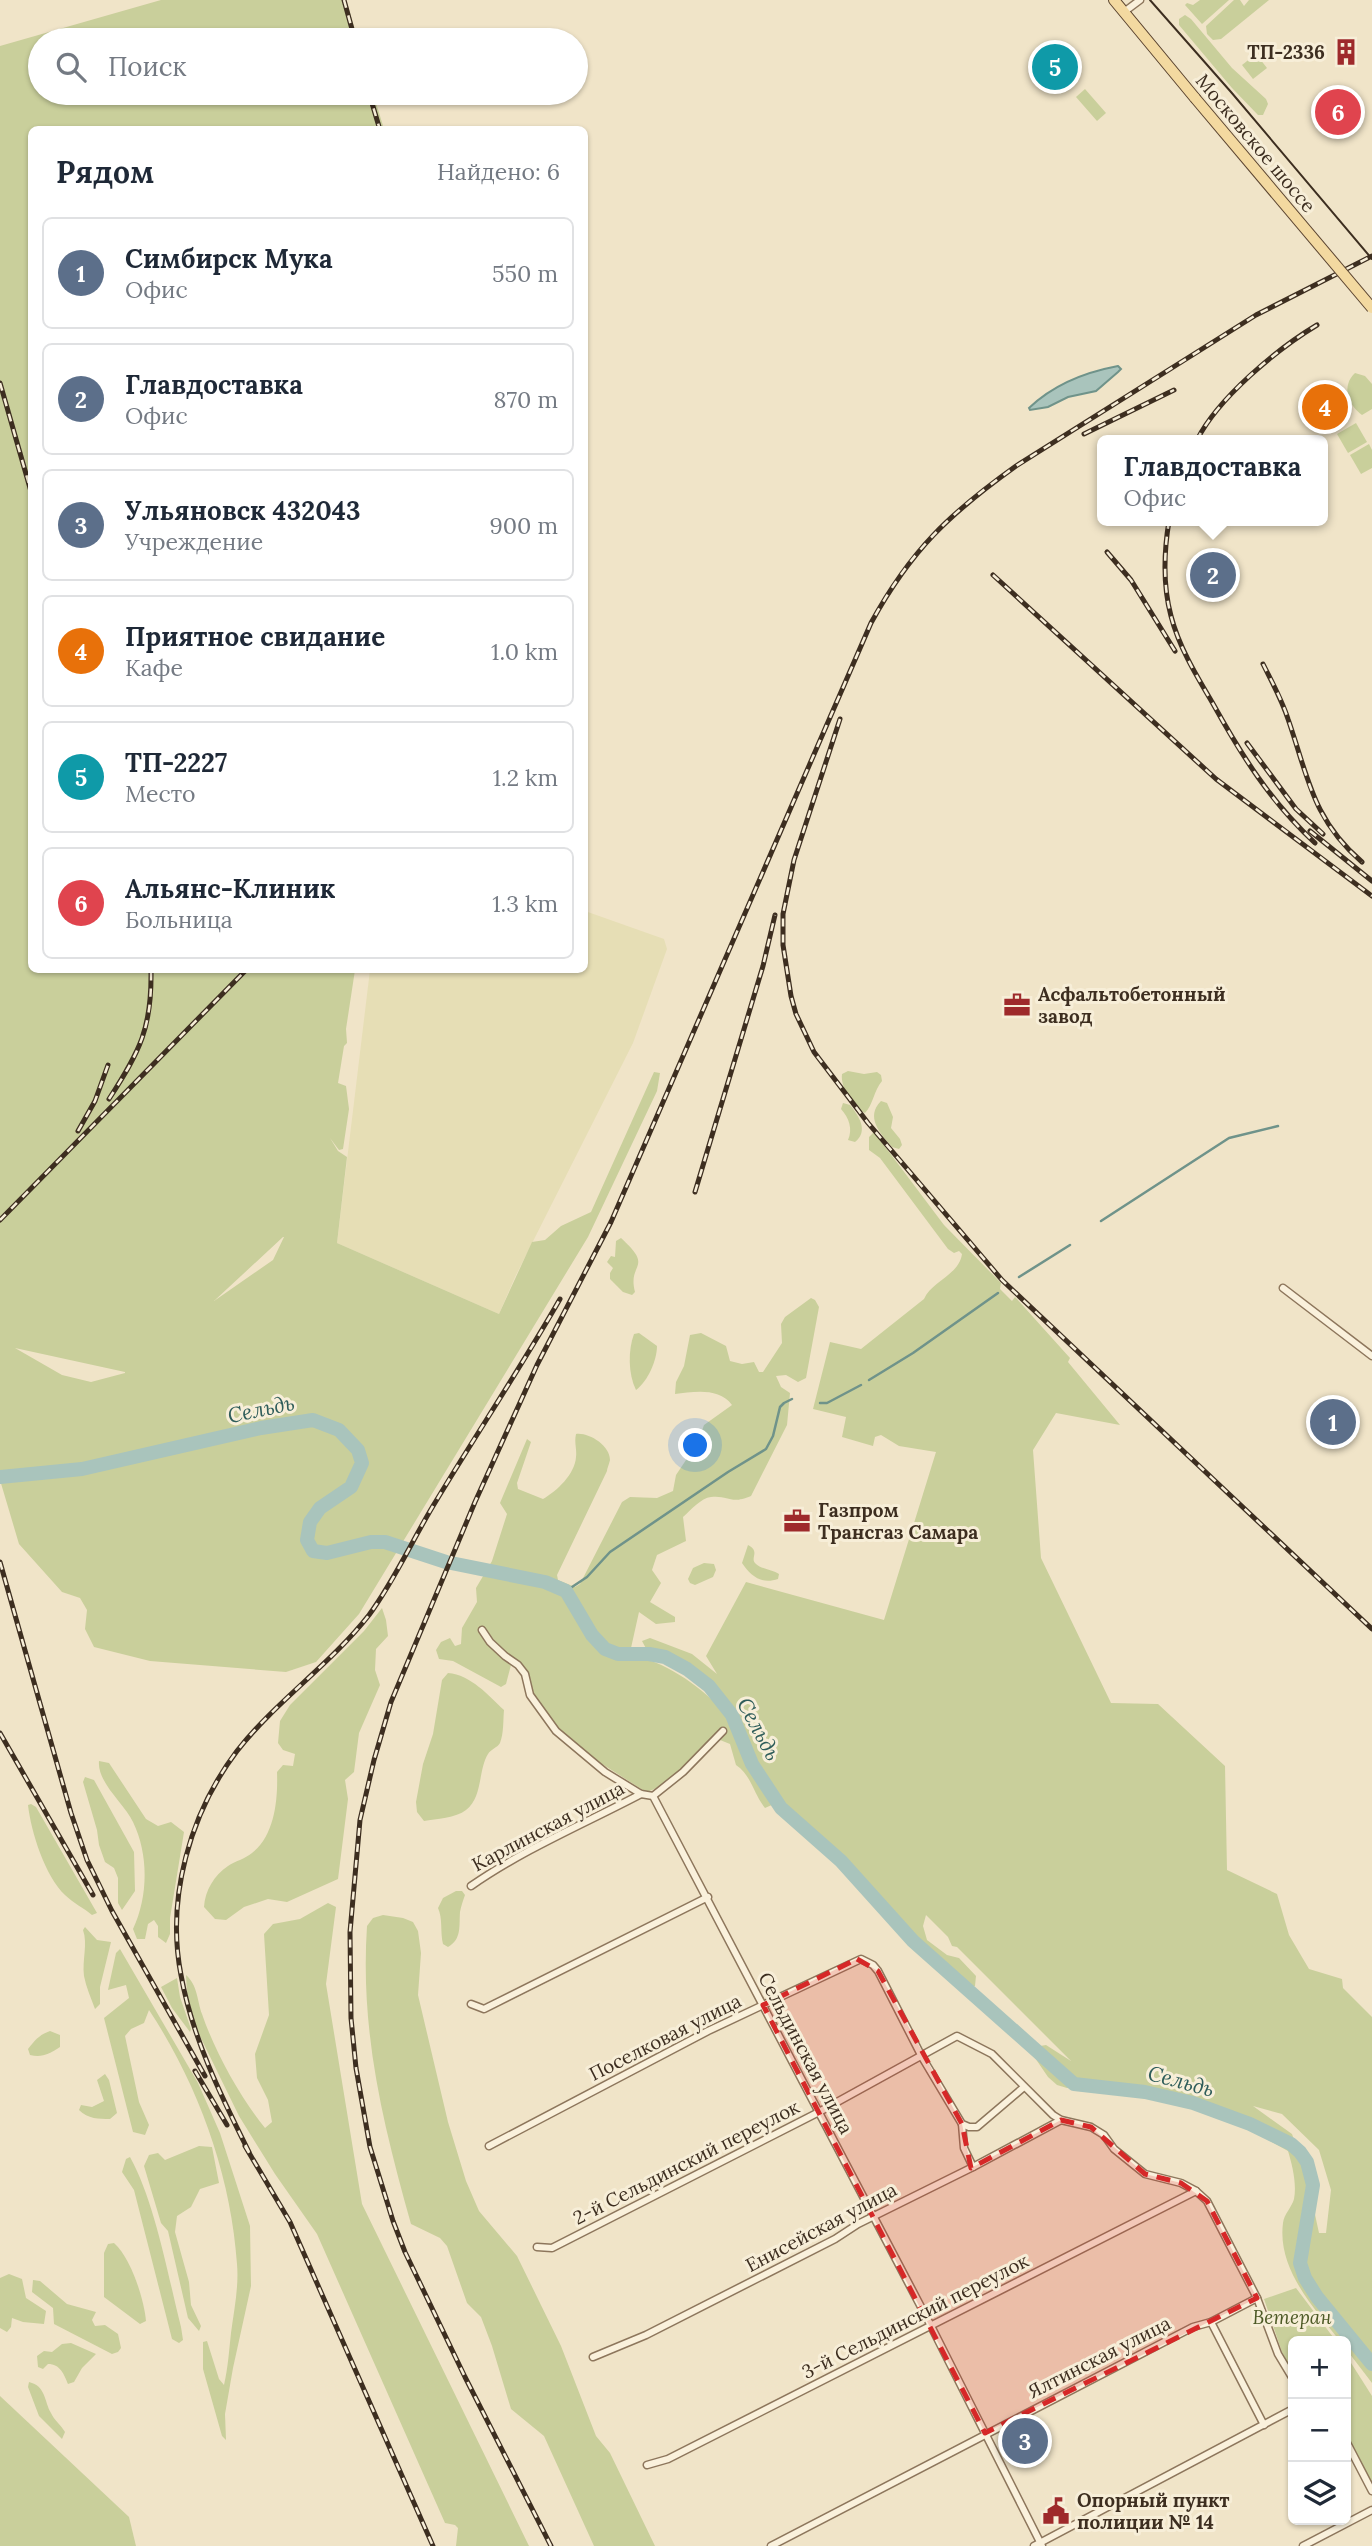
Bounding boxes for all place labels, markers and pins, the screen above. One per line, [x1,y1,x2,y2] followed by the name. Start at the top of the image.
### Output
[1331,37,1361,67] building icon: ТП-2336
[1247,40,1325,64] place label: ТП-2336
[1032,41,1078,93] pin: 5
[1315,86,1361,138] pin: 6
[1302,381,1348,433] pin: 4
[1190,549,1236,601] pin: 2
[1038,982,1225,1028] place label: Асфальтобетонный завод
[1002,990,1032,1020] office icon: Асфальтобетонный завод
[1310,1396,1356,1448] pin: 1
[818,1498,978,1544] place label: Газпром Трансгаз Самара
[782,1506,812,1536] office icon: Газпром Трансгаз Самара
[1002,2415,1048,2467] pin: 3
[1077,2488,1230,2534] place label: Опорный пункт полиции № 14
[1041,2496,1071,2526] public building icon: Опорный пункт полиции № 14

